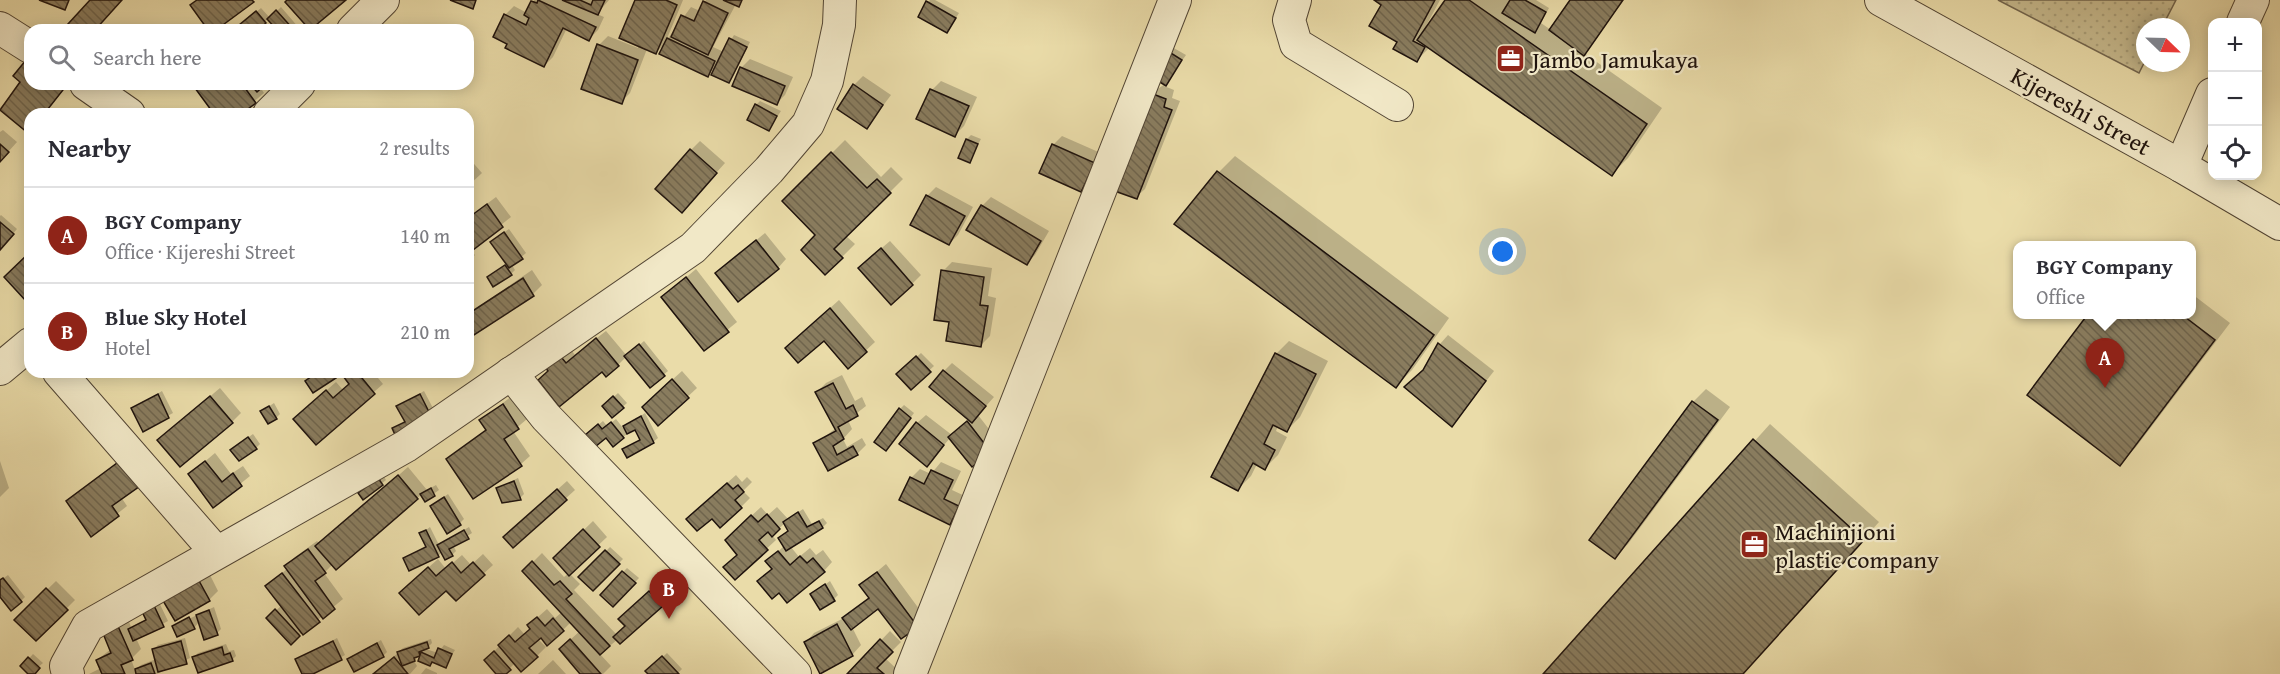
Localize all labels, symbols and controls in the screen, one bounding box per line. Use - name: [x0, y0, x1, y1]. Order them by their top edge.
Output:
- north arrow: [2136, 18, 2190, 72]
- map controls: [2208, 18, 2262, 180]
- button: +: [2208, 18, 2262, 72]
- search box: [24, 24, 474, 90]
- icon: search: [45, 41, 78, 74]
- text: Search here: [93, 41, 202, 73]
- place label: Jambo Jamukaya: [1529, 42, 1699, 77]
- office icon: Jambo Jamukaya: [1495, 43, 1527, 75]
- street label: Kijereshi Street: [2005, 58, 2158, 164]
- button: −: [2208, 72, 2262, 126]
- button: locate: [2208, 126, 2262, 180]
- text: Nearby: [48, 128, 131, 167]
- text: 2 results: [379, 133, 450, 162]
- text: BGY Company: [105, 205, 242, 237]
- text: A: [61, 221, 74, 250]
- text: 140 m: [400, 221, 450, 250]
- text: Office · Kijereshi Street: [105, 237, 295, 266]
- your location: [1488, 237, 1517, 266]
- popup: [2013, 241, 2196, 319]
- text: BGY Company: [2036, 250, 2173, 282]
- text: Office: [2036, 282, 2085, 311]
- text: Blue Sky Hotel: [105, 301, 247, 333]
- text: B: [61, 317, 74, 346]
- text: 210 m: [400, 317, 450, 346]
- text: Hotel: [105, 333, 151, 362]
- pin: A: [2086, 338, 2124, 388]
- place label: Machinjioni plastic company: [1775, 514, 1939, 577]
- office icon: Machinjioni plastic company: [1738, 529, 1770, 561]
- pin: B: [650, 570, 688, 619]

